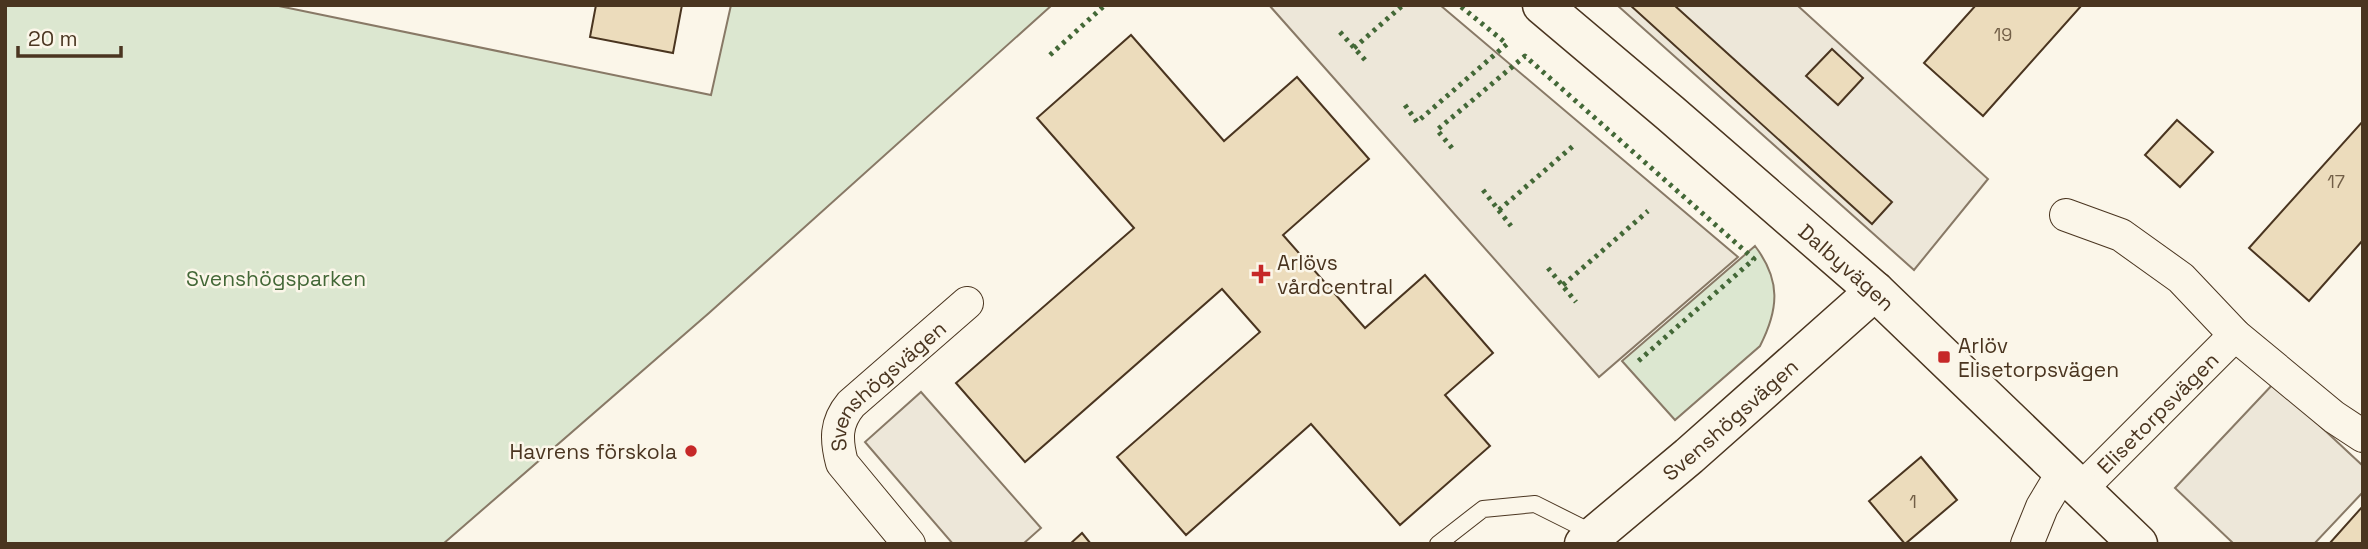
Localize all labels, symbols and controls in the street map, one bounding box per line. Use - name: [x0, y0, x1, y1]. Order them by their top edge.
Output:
- scale bar: [18, 14, 121, 58]
- house number: 19: [1994, 23, 2012, 46]
- text: 20 m: [28, 25, 78, 52]
- house number: 17: [2327, 170, 2345, 193]
- street label: Dalbyvägen: [1793, 218, 1901, 316]
- place label: Arlövs vårdcentral: [1277, 249, 1393, 300]
- marker: Arlövs vårdcentral: [1251, 264, 1271, 284]
- park label: Svenshögsparken: [186, 265, 366, 292]
- street label: Svenshögsvägen: [824, 314, 951, 453]
- place label: Arlöv Elisetorpsvägen: [1958, 332, 2119, 383]
- street label: Elisetorpsvägen: [2091, 346, 2224, 479]
- marker: Arlöv Elisetorpsvägen: [1936, 349, 1952, 365]
- street label: Svenshögsvägen: [1657, 352, 1803, 486]
- place label: Havrens förskola: [510, 438, 677, 465]
- marker: Havrens förskola: [683, 443, 699, 459]
- house number: 1: [1909, 490, 1917, 513]

